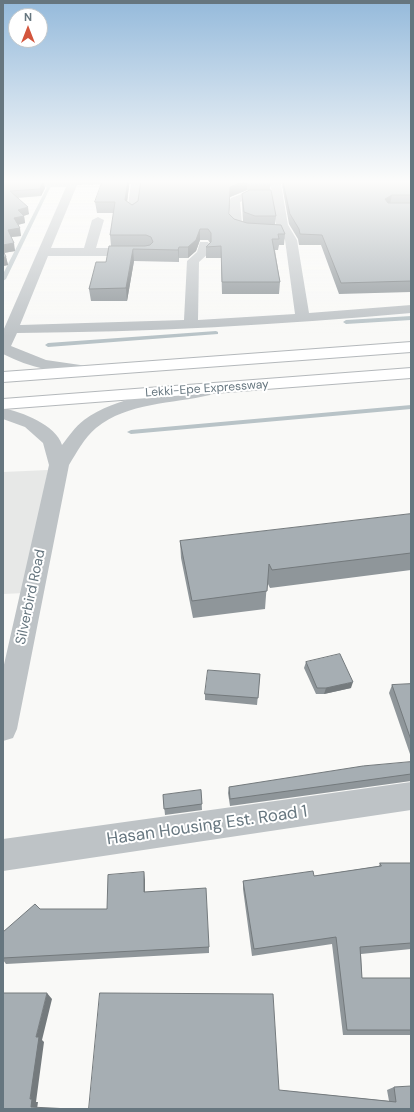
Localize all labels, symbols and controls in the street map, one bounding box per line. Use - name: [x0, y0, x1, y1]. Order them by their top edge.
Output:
- north arrow: [8, 8, 48, 48]
- text: N: [24, 10, 32, 24]
- street label: Lekki-Epe Expressway: [145, 378, 269, 400]
- street label: Silverbird Road: [13, 548, 49, 646]
- street label: Hasan Housing Est. Road 1: [105, 802, 309, 850]

